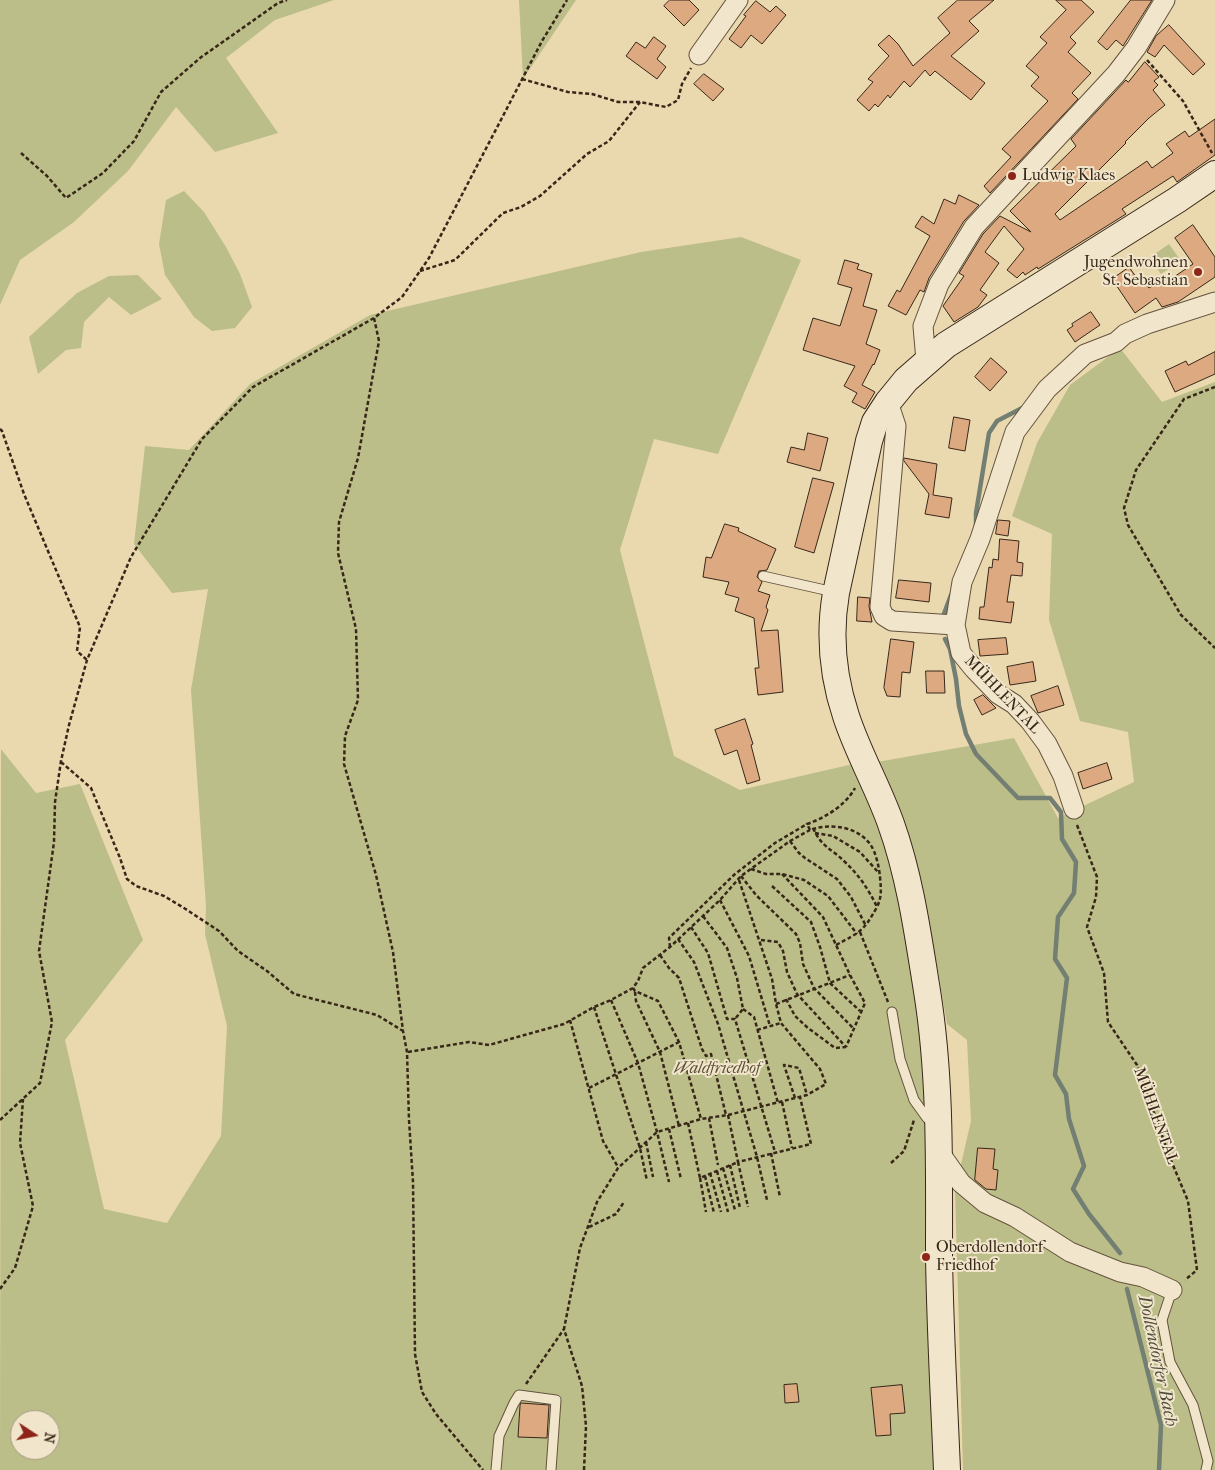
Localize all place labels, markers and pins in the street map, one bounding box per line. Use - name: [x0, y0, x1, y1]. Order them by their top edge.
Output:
- place label: Ludwig Klaes: [1022, 166, 1115, 186]
- marker: Ludwig Klaes: [1006, 170, 1018, 182]
- place label: Jugendwohnen St. Sebastian: [1084, 253, 1188, 291]
- marker: Jugendwohnen St. Sebastian: [1192, 266, 1204, 278]
- place label: Oberdollendorf Friedhof: [936, 1238, 1043, 1276]
- marker: Oberdollendorf Friedhof: [920, 1251, 932, 1263]

